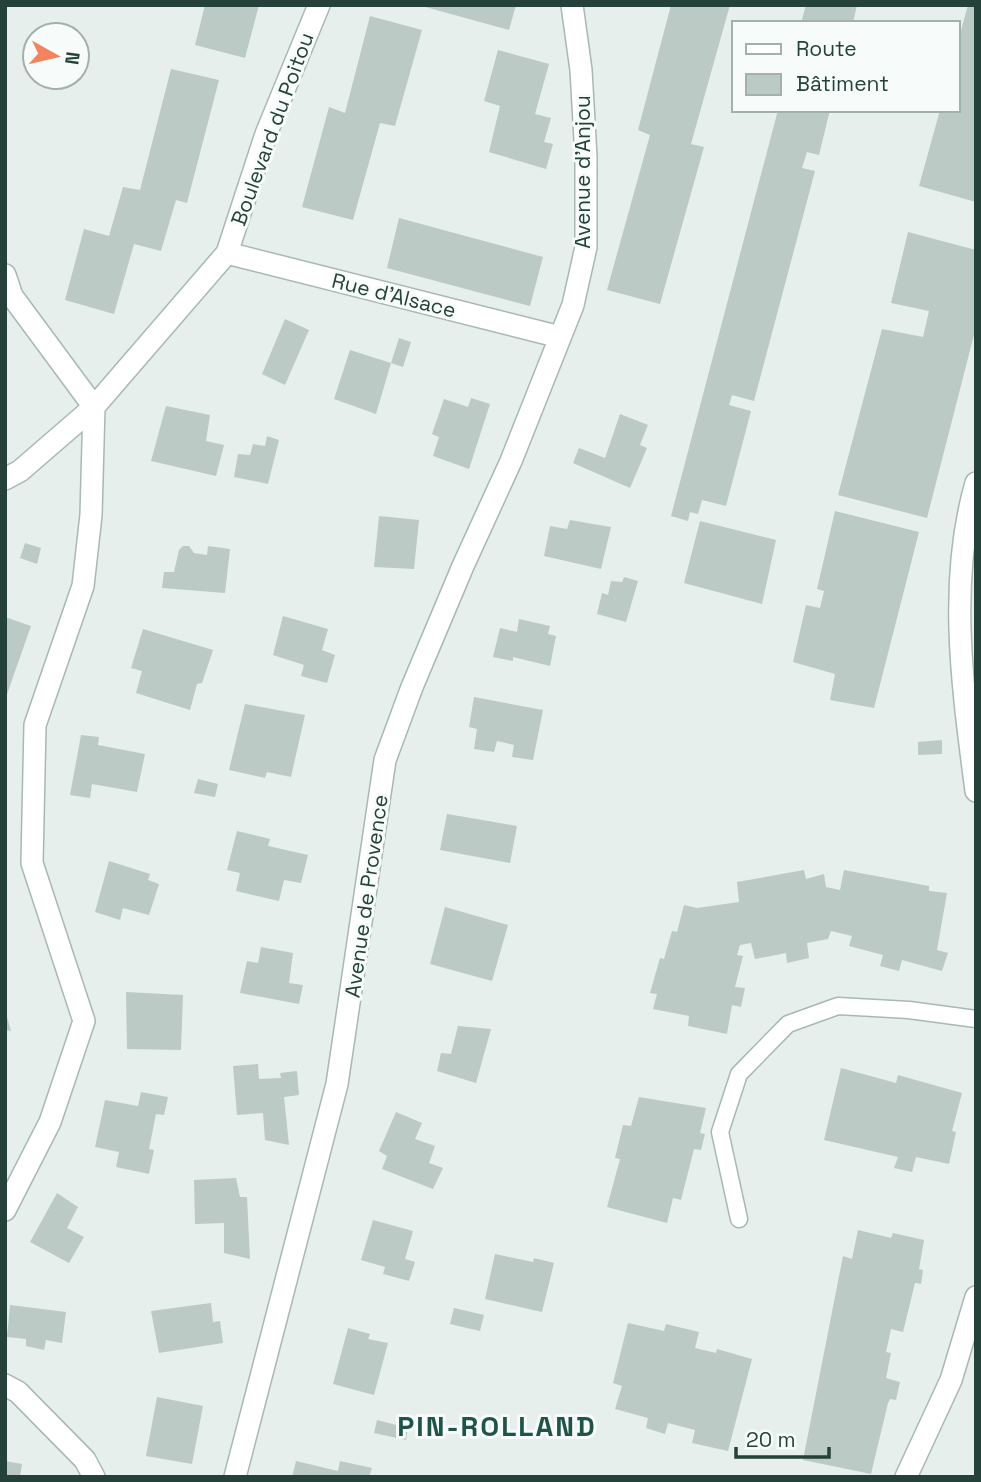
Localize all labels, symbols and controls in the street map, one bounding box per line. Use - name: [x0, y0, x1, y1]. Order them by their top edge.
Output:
- north arrow: [21, 21, 91, 91]
- legend: [732, 21, 960, 112]
- street label: Boulevard du Poitou: [224, 29, 320, 229]
- text: Route: [796, 35, 857, 62]
- text: N: [59, 50, 86, 66]
- text: Bâtiment: [796, 70, 889, 97]
- street label: Avenue d'Anjou: [569, 95, 596, 249]
- street label: Rue d'Alsace: [329, 267, 459, 323]
- street label: Avenue de Provence: [338, 793, 394, 999]
- district label: PIN-ROLLAND: [397, 1408, 597, 1444]
- scale bar: [736, 1416, 829, 1460]
- text: 20 m: [746, 1426, 796, 1453]

